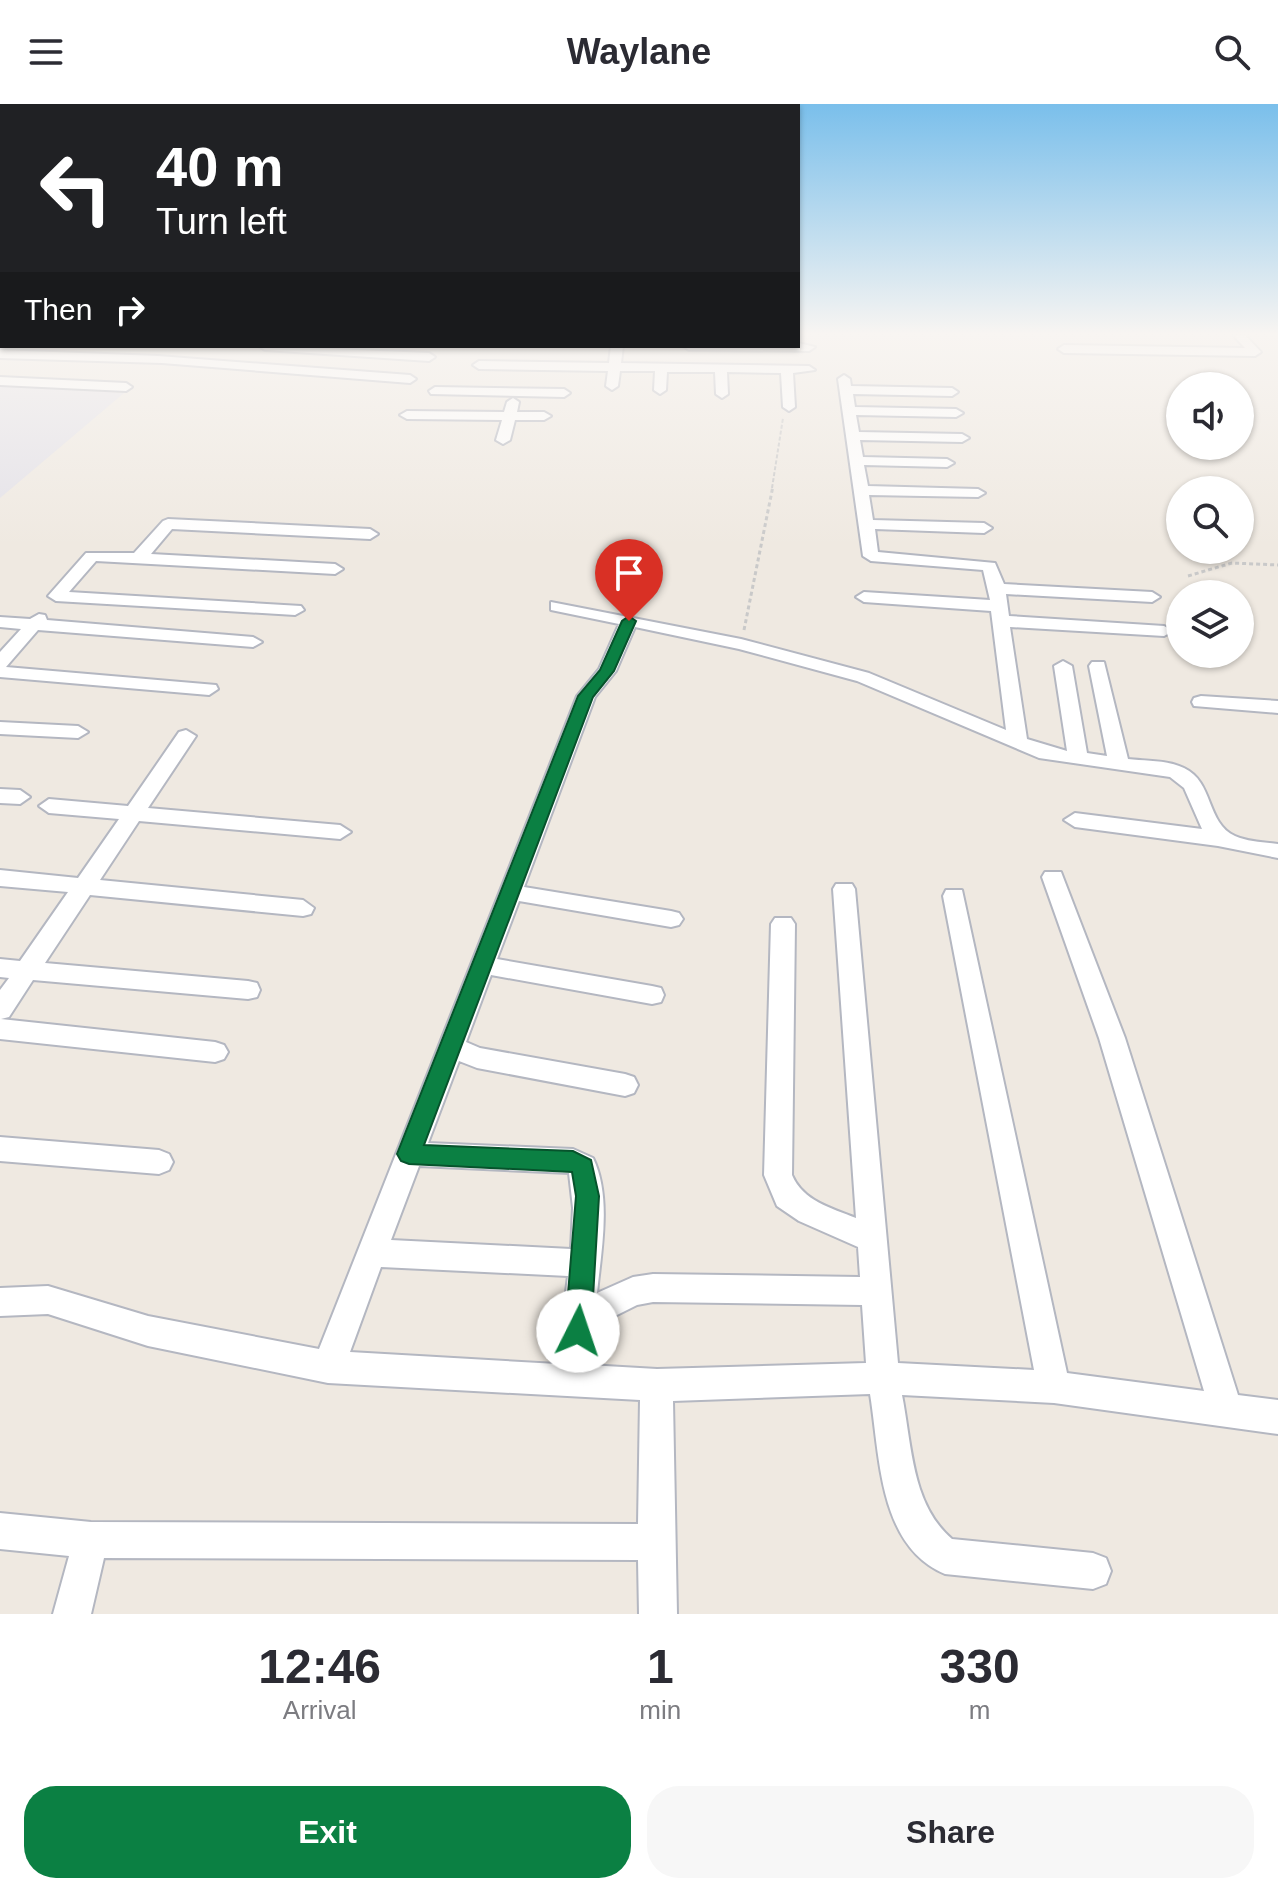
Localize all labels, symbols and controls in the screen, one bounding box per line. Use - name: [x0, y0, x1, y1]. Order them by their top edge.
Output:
- icon: menu: [24, 30, 68, 74]
- icon: search: [1210, 30, 1254, 74]
- text: Waylane: [567, 31, 711, 72]
- text: 40 m: [156, 135, 284, 198]
- icon: left: [24, 136, 128, 240]
- text: Turn left: [156, 201, 287, 242]
- icon: right: [108, 288, 152, 332]
- text: Then: [24, 293, 92, 326]
- map controls: [1166, 372, 1254, 668]
- button: sound: [1166, 372, 1254, 460]
- button: search: [1166, 476, 1254, 564]
- pin: [595, 539, 663, 621]
- icon: arrive: [607, 551, 651, 595]
- button: layers: [1166, 580, 1254, 668]
- position arrow: [536, 1289, 620, 1373]
- text: 12:46: [258, 1640, 381, 1693]
- text: 1: [647, 1640, 674, 1693]
- text: 330: [940, 1640, 1020, 1693]
- text: Arrival: [283, 1695, 357, 1725]
- text: min: [639, 1695, 681, 1725]
- text: m: [969, 1695, 990, 1725]
- button: Exit: [24, 1786, 631, 1878]
- button: Share: [647, 1786, 1254, 1878]

